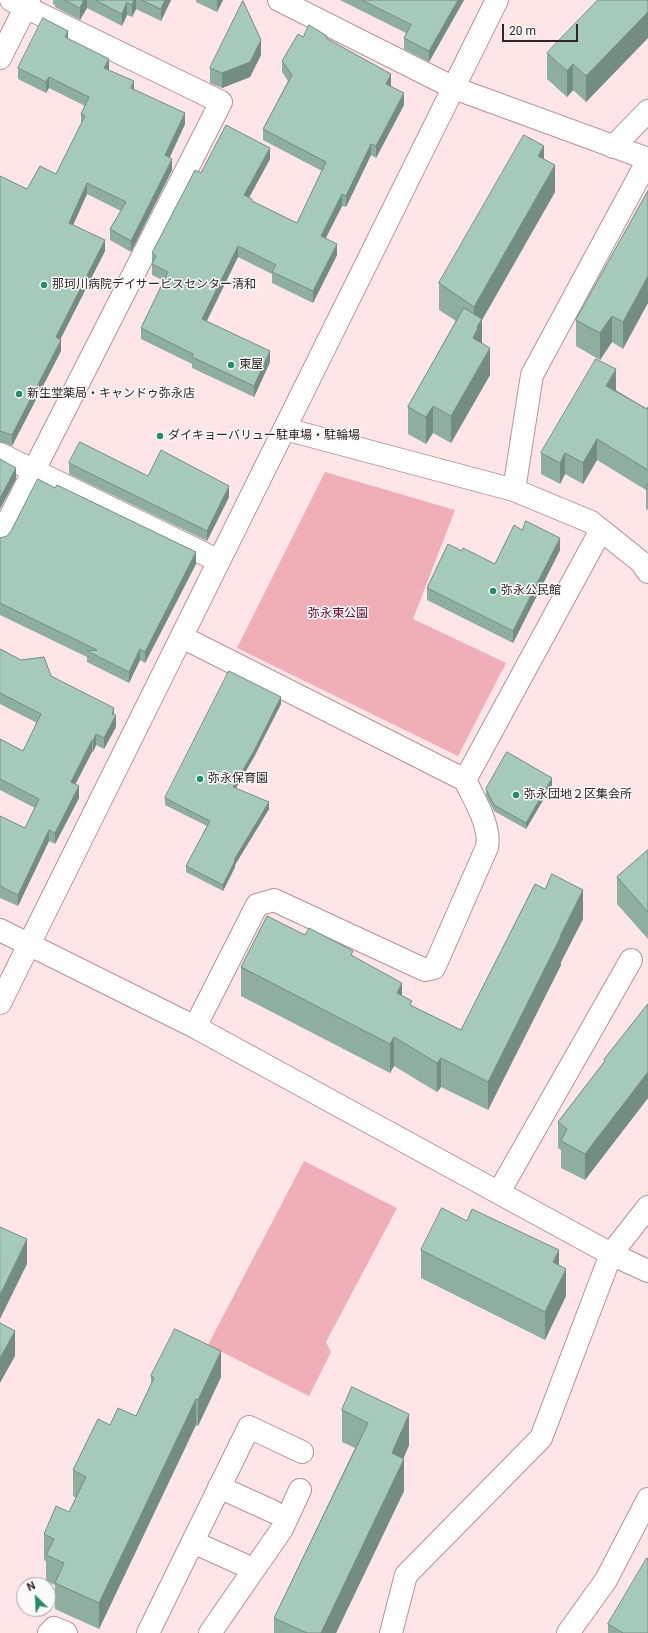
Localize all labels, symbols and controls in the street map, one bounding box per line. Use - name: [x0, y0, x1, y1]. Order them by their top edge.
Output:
- scale bar: [504, 16, 580, 42]
- text: 20 m: [509, 24, 536, 38]
- place label: 那珂川病院デイサービスセンター清和: [52, 278, 256, 292]
- marker: 那珂川病院デイサービスセンター清和: [39, 280, 49, 290]
- place label: 東屋: [239, 358, 263, 372]
- marker: 東屋: [226, 360, 236, 370]
- place label: 新生堂薬局・キャンドゥ弥永店: [27, 387, 195, 401]
- marker: 新生堂薬局・キャンドゥ弥永店: [14, 389, 24, 399]
- place label: ダイキョーバリュー駐車場・駐輪場: [168, 429, 360, 443]
- marker: ダイキョーバリュー駐車場・駐輪場: [155, 431, 165, 441]
- place label: 弥永公民館: [501, 584, 561, 598]
- marker: 弥永公民館: [488, 586, 498, 596]
- park label: 弥永東公園: [308, 607, 368, 621]
- place label: 弥永保育園: [208, 772, 268, 786]
- marker: 弥永保育園: [195, 774, 205, 784]
- place label: 弥永団地２区集会所: [524, 788, 632, 802]
- marker: 弥永団地２区集会所: [511, 790, 521, 800]
- north arrow: [16, 1577, 56, 1617]
- text: N: [25, 1579, 38, 1594]

